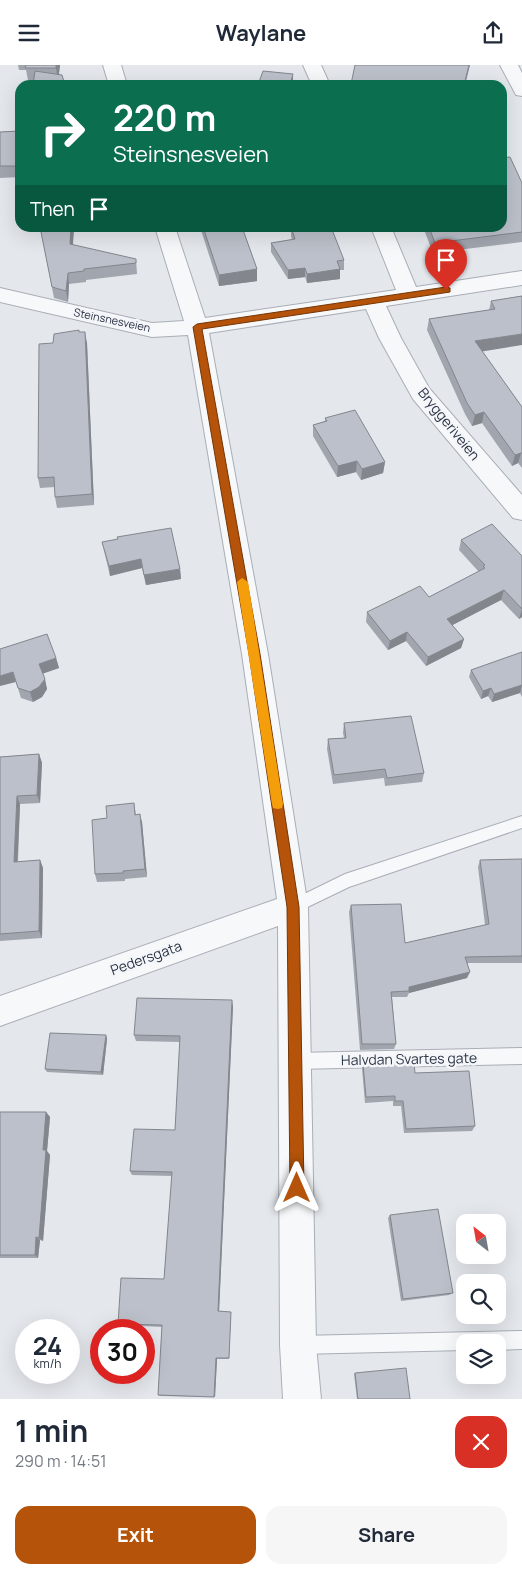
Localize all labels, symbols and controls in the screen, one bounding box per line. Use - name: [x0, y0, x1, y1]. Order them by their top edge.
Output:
- text: Waylane: [216, 18, 306, 48]
- icon: menu: [15, 19, 43, 47]
- icon: share: [479, 19, 507, 47]
- text: 220 m: [113, 94, 216, 142]
- icon: right: [30, 100, 95, 165]
- text: Steinsnesveien: [113, 139, 269, 169]
- icon: arrive: [85, 195, 113, 223]
- text: Then: [30, 196, 75, 222]
- pin: [425, 239, 467, 290]
- icon: arrive: [432, 246, 460, 274]
- street label: Steinsnesveien: [72, 304, 152, 335]
- street label: Bryggeriveien: [414, 383, 485, 464]
- street label: Pedersgata: [108, 936, 184, 979]
- street label: Halvdan Svartes gate: [341, 1048, 477, 1069]
- position arrow: [270, 1161, 322, 1213]
- north arrow: [456, 1214, 506, 1264]
- map controls: [456, 1214, 506, 1384]
- button: search: [456, 1274, 506, 1324]
- speed limit sign: 30: [90, 1319, 155, 1384]
- text: 24: [33, 1328, 62, 1363]
- button: layers: [456, 1334, 506, 1384]
- text: km/h: [34, 1355, 61, 1372]
- text: 1 min: [15, 1410, 88, 1451]
- button: close: [455, 1416, 507, 1468]
- text: 290 m · 14:51: [15, 1450, 107, 1472]
- button: Exit: [15, 1506, 256, 1564]
- button: Share: [266, 1506, 507, 1564]

